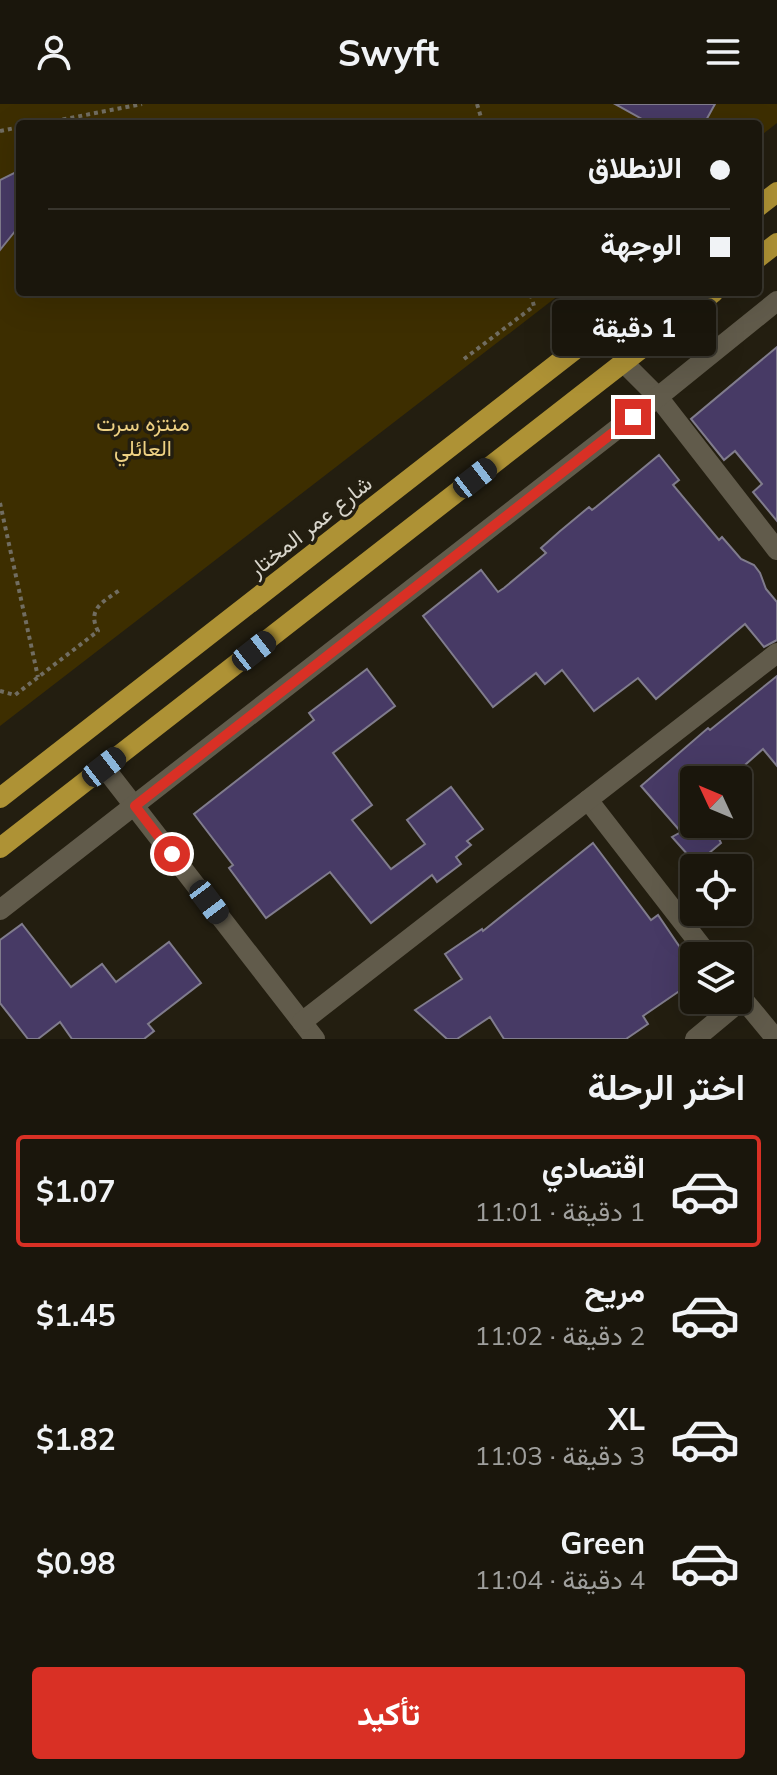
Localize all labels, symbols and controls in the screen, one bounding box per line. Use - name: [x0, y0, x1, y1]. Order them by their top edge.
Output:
- icon: person: [32, 30, 76, 74]
- text: Swyft: [338, 30, 439, 75]
- icon: menu: [701, 30, 745, 74]
- text: الانطلاق: [588, 148, 682, 186]
- text: الوجهة: [600, 225, 682, 263]
- callout: 1 دقيقة: [551, 301, 715, 357]
- text: 1 دقيقة: [592, 311, 676, 344]
- route end: [615, 399, 651, 435]
- park label: منتزه سرت العائلي: [96, 409, 190, 467]
- car: [449, 454, 501, 502]
- street label: شارع عمر المختار: [242, 469, 378, 584]
- car: [228, 627, 280, 675]
- car: [78, 743, 130, 791]
- north arrow: [680, 766, 752, 838]
- map controls: [680, 766, 752, 1014]
- route start: [154, 836, 190, 872]
- button: locate: [680, 854, 752, 926]
- car: [185, 876, 233, 928]
- button: layers: [680, 942, 752, 1014]
- text: اختر الرحلة: [587, 1064, 745, 1109]
- text: اقتصادي: [542, 1148, 645, 1186]
- icon: car: [669, 1155, 741, 1227]
- text: $1.07: [36, 1172, 115, 1210]
- text: 1 دقيقة · 11:01: [475, 1195, 645, 1228]
- text: مريح: [585, 1272, 645, 1310]
- icon: car: [669, 1279, 741, 1351]
- text: $1.45: [36, 1296, 115, 1334]
- text: 2 دقيقة · 11:02: [475, 1319, 645, 1352]
- text: XL: [608, 1400, 645, 1438]
- icon: car: [669, 1403, 741, 1475]
- text: $1.82: [36, 1420, 115, 1458]
- text: 3 دقيقة · 11:03: [475, 1439, 645, 1472]
- text: Green: [560, 1524, 645, 1562]
- icon: car: [669, 1527, 741, 1599]
- text: $0.98: [36, 1544, 115, 1582]
- text: 4 دقيقة · 11:04: [475, 1563, 645, 1596]
- button: تأكيد: [32, 1667, 745, 1759]

